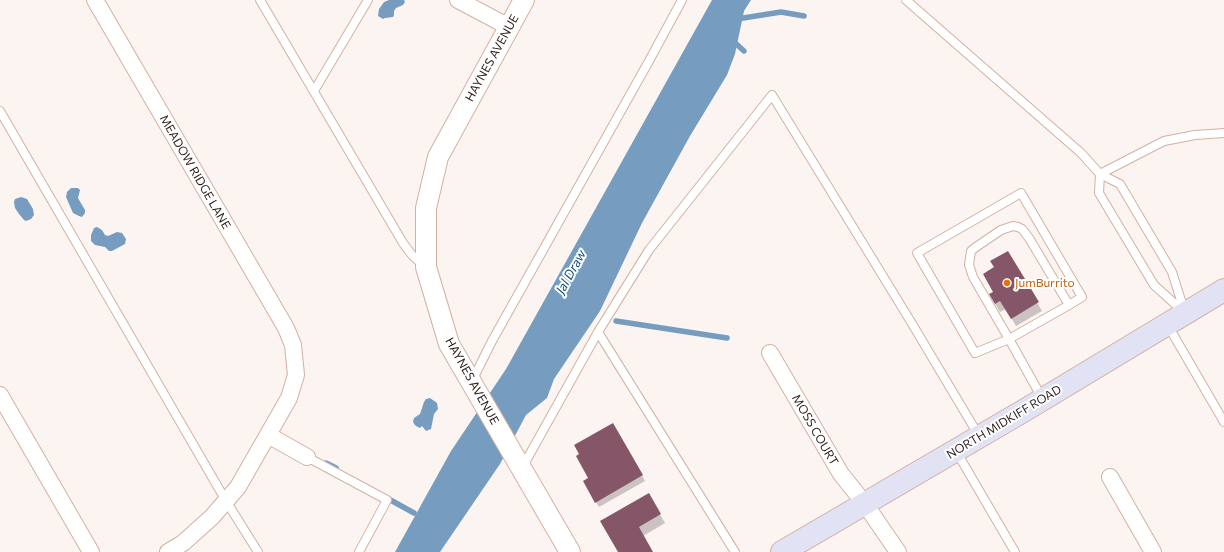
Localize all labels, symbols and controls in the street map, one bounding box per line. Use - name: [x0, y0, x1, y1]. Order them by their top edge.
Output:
- street label: HAYNES AVENUE: [462, 12, 522, 104]
- street label: MEADOW RIDGE LANE: [156, 112, 234, 232]
- water label: Jal Draw: [553, 247, 589, 297]
- place label: JumBurrito: [1015, 276, 1075, 290]
- marker: JumBurrito: [1002, 278, 1012, 288]
- street label: HAYNES AVENUE: [442, 335, 502, 427]
- street label: NORTH MIDKIFF ROAD: [944, 382, 1064, 462]
- street label: MOSS COURT: [789, 392, 841, 468]

